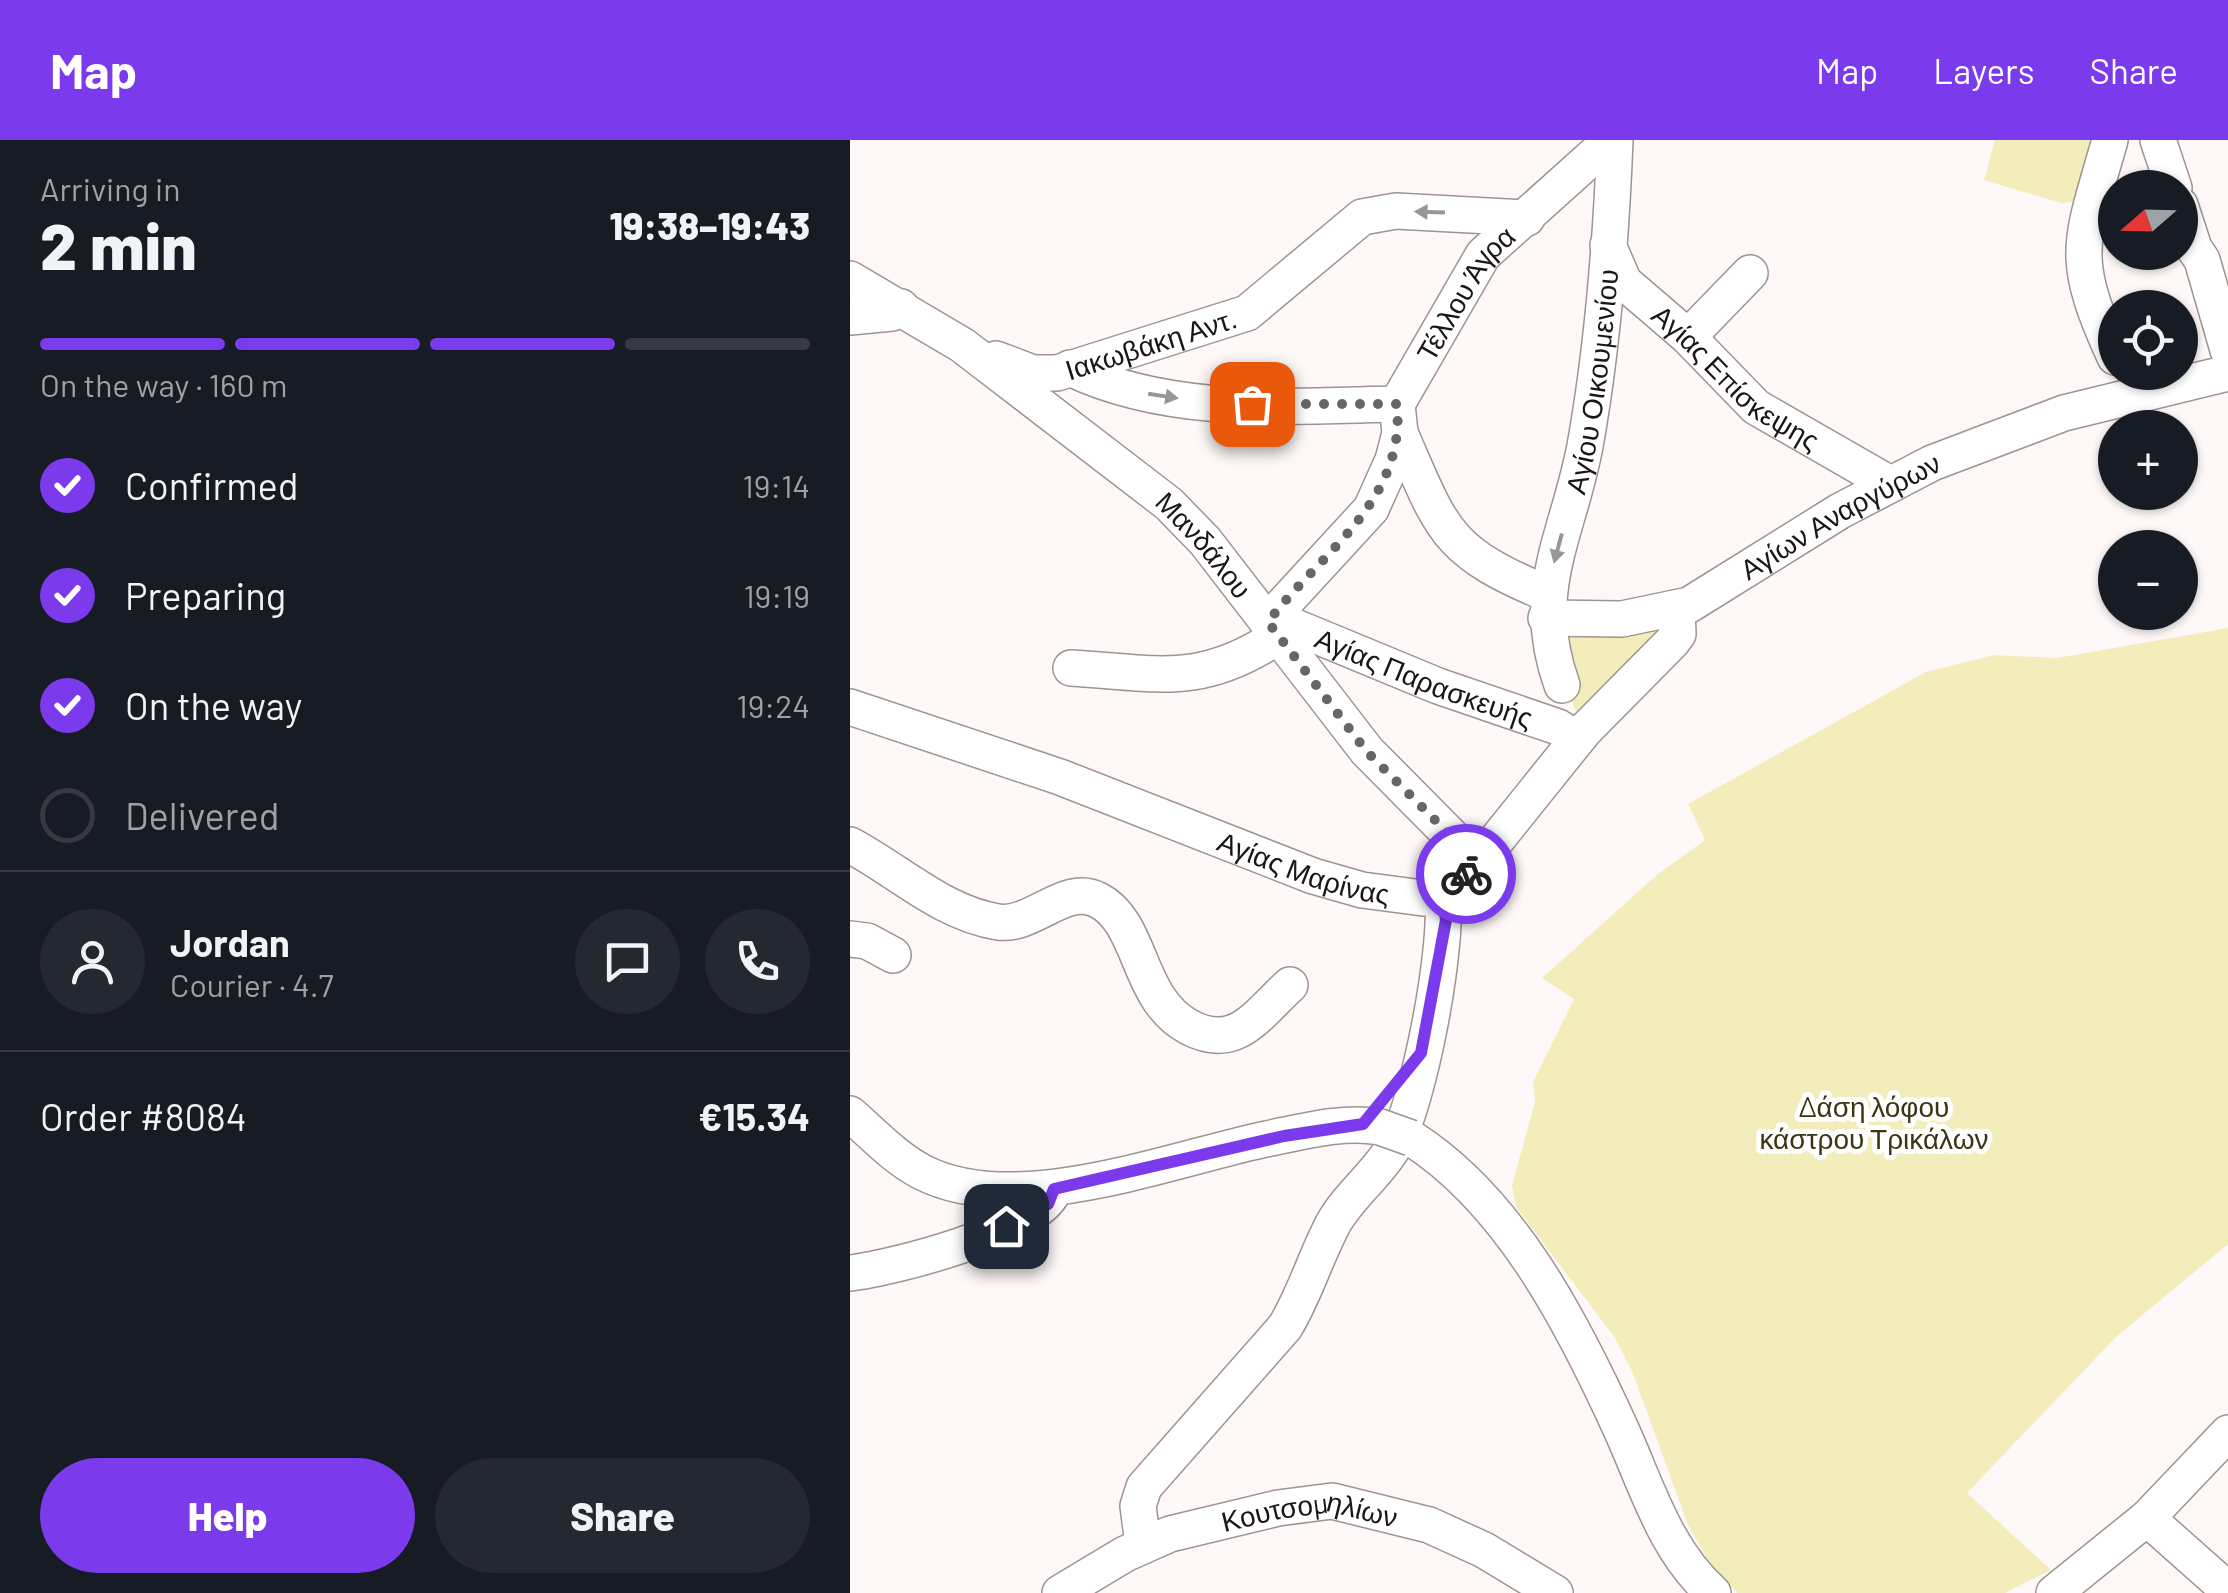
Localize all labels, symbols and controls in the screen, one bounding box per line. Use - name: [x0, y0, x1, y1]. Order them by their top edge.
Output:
- text: Map: [50, 41, 137, 99]
- text: Map: [1816, 49, 1878, 91]
- text: Layers: [1933, 49, 2035, 91]
- text: Share: [2090, 49, 2178, 91]
- text: Arriving in: [40, 169, 180, 207]
- north arrow: [2098, 170, 2198, 270]
- map controls: [2098, 170, 2198, 630]
- text: 19:38–19:43: [609, 202, 810, 248]
- one-way arrow: [1413, 204, 1445, 220]
- text: 2 min: [40, 205, 197, 283]
- street label: Τέλλου Άγρα: [1409, 218, 1521, 366]
- street label: Αγίου Οικουμενίου: [1557, 268, 1624, 497]
- button: locate: [2098, 290, 2198, 390]
- street label: Αγίας Επίσκεψης: [1645, 297, 1826, 457]
- street label: Ιακωβάκη Αντ.: [1061, 300, 1241, 386]
- pin: [1210, 362, 1295, 447]
- text: On the way · 160 m: [40, 365, 287, 403]
- icon: bag: [1225, 377, 1280, 432]
- one-way arrow: [1148, 389, 1179, 405]
- button: +: [2098, 410, 2198, 510]
- street label: Αγίων Αναργύρων: [1733, 445, 1946, 586]
- icon: check: [40, 458, 95, 513]
- text: Confirmed: [125, 462, 298, 508]
- text: 19:14: [742, 466, 810, 504]
- street label: Μανδάλου: [1149, 484, 1260, 605]
- button: −: [2098, 530, 2198, 630]
- one-way arrow: [1550, 532, 1566, 563]
- icon: check: [40, 568, 95, 623]
- text: Preparing: [125, 572, 286, 618]
- text: 19:19: [743, 576, 810, 614]
- street label: Αγίας Παρασκευής: [1311, 620, 1538, 734]
- icon: check: [40, 678, 95, 733]
- text: On the way: [125, 682, 302, 728]
- text: 19:24: [736, 686, 810, 724]
- text: Delivered: [125, 792, 279, 838]
- street label: Αγίας Μαρίνας: [1213, 824, 1392, 910]
- courier: [1416, 824, 1516, 924]
- icon: bike: [1439, 847, 1494, 902]
- button: person: [40, 909, 145, 1014]
- button: chat: [575, 909, 680, 1014]
- button: phone: [705, 909, 810, 1014]
- text: Jordan: [170, 919, 290, 965]
- text: Courier · 4.7: [170, 965, 334, 1003]
- park label: Δάση λόφου κάστρου Τρικάλων: [1759, 1089, 1989, 1155]
- text: Order #8084: [40, 1093, 247, 1139]
- text: €15.34: [698, 1093, 810, 1139]
- pin: [964, 1184, 1049, 1269]
- icon: home: [979, 1199, 1034, 1254]
- button: Help: [40, 1458, 415, 1573]
- button: Share: [435, 1458, 810, 1573]
- street label: Κουτσομηλίων: [1218, 1483, 1401, 1538]

